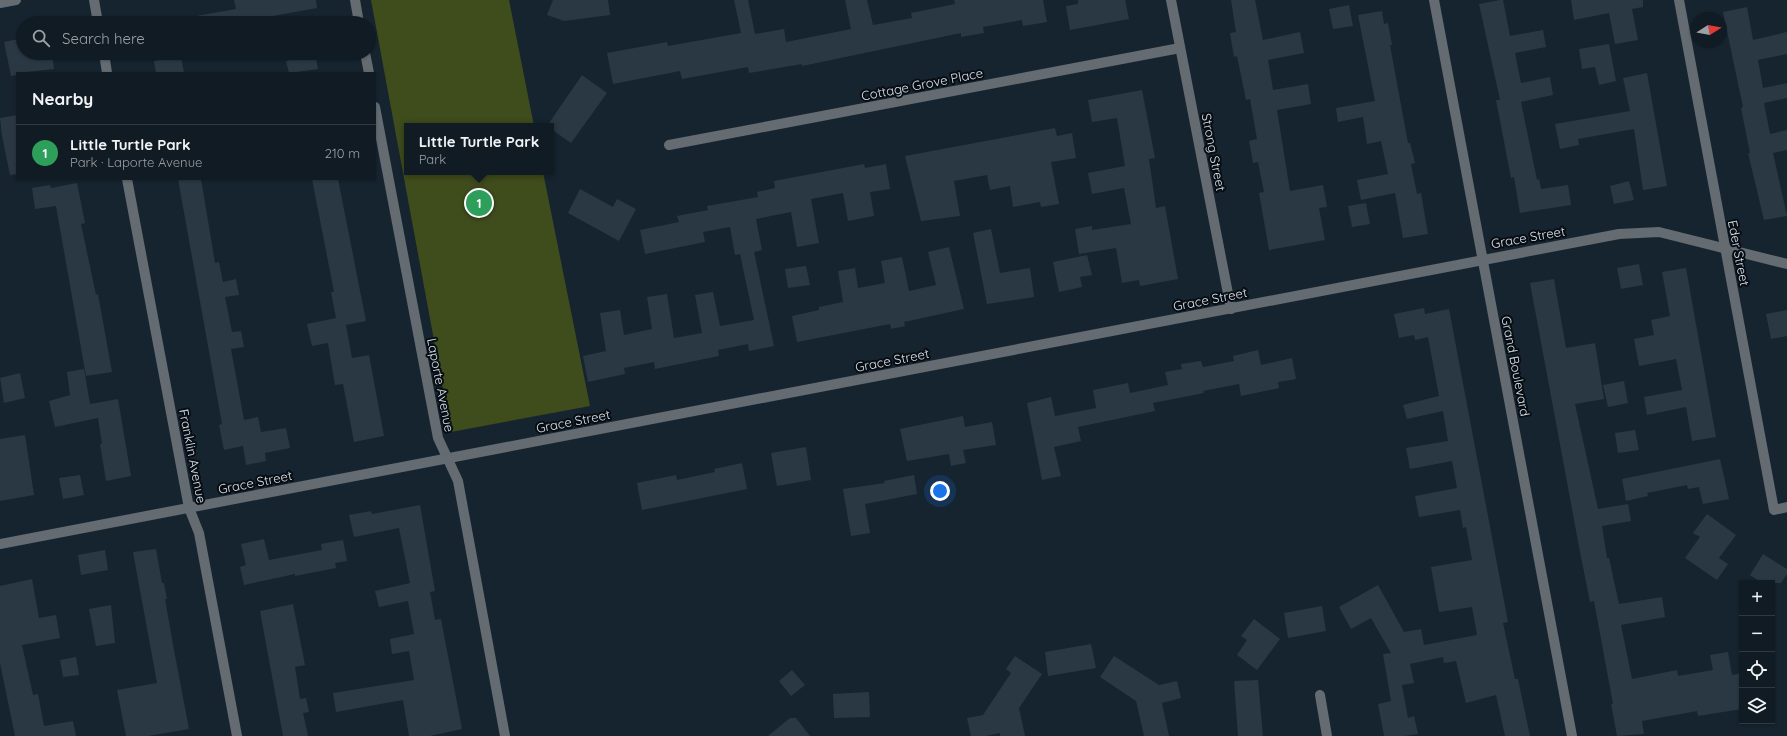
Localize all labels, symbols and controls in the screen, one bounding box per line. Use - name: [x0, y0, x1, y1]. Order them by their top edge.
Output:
- north arrow: [1691, 12, 1727, 48]
- search box: [16, 16, 376, 60]
- icon: search: [30, 27, 52, 49]
- text: Search here: [62, 29, 145, 48]
- street label: Cottage Grove Place: [860, 64, 984, 104]
- text: Nearby: [32, 88, 93, 109]
- street label: Strong Street: [1199, 112, 1229, 192]
- popup: [404, 123, 554, 175]
- text: Little Turtle Park: [419, 132, 539, 151]
- text: Little Turtle Park: [70, 135, 191, 154]
- text: 1: [42, 145, 48, 161]
- text: 210 m: [325, 145, 360, 161]
- text: Park: [419, 151, 446, 167]
- text: Park · Laporte Avenue: [70, 154, 202, 170]
- pin: 1: [466, 188, 492, 218]
- street label: Eder Street: [1725, 219, 1753, 287]
- street label: Grace Street: [1490, 223, 1566, 251]
- street label: Grace Street: [1172, 284, 1248, 314]
- street label: Grand Boulevard: [1498, 314, 1534, 418]
- street label: Laporte Avenue: [424, 337, 458, 433]
- street label: Grace Street: [854, 345, 930, 375]
- street label: Grace Street: [535, 406, 611, 436]
- street label: Franklin Avenue: [176, 408, 210, 504]
- street label: Grace Street: [217, 467, 293, 497]
- your location: [930, 481, 950, 501]
- map controls: [1739, 580, 1775, 724]
- button: +: [1739, 580, 1775, 616]
- button: −: [1739, 616, 1775, 652]
- button: locate: [1739, 652, 1775, 688]
- button: layers: [1739, 688, 1775, 724]

